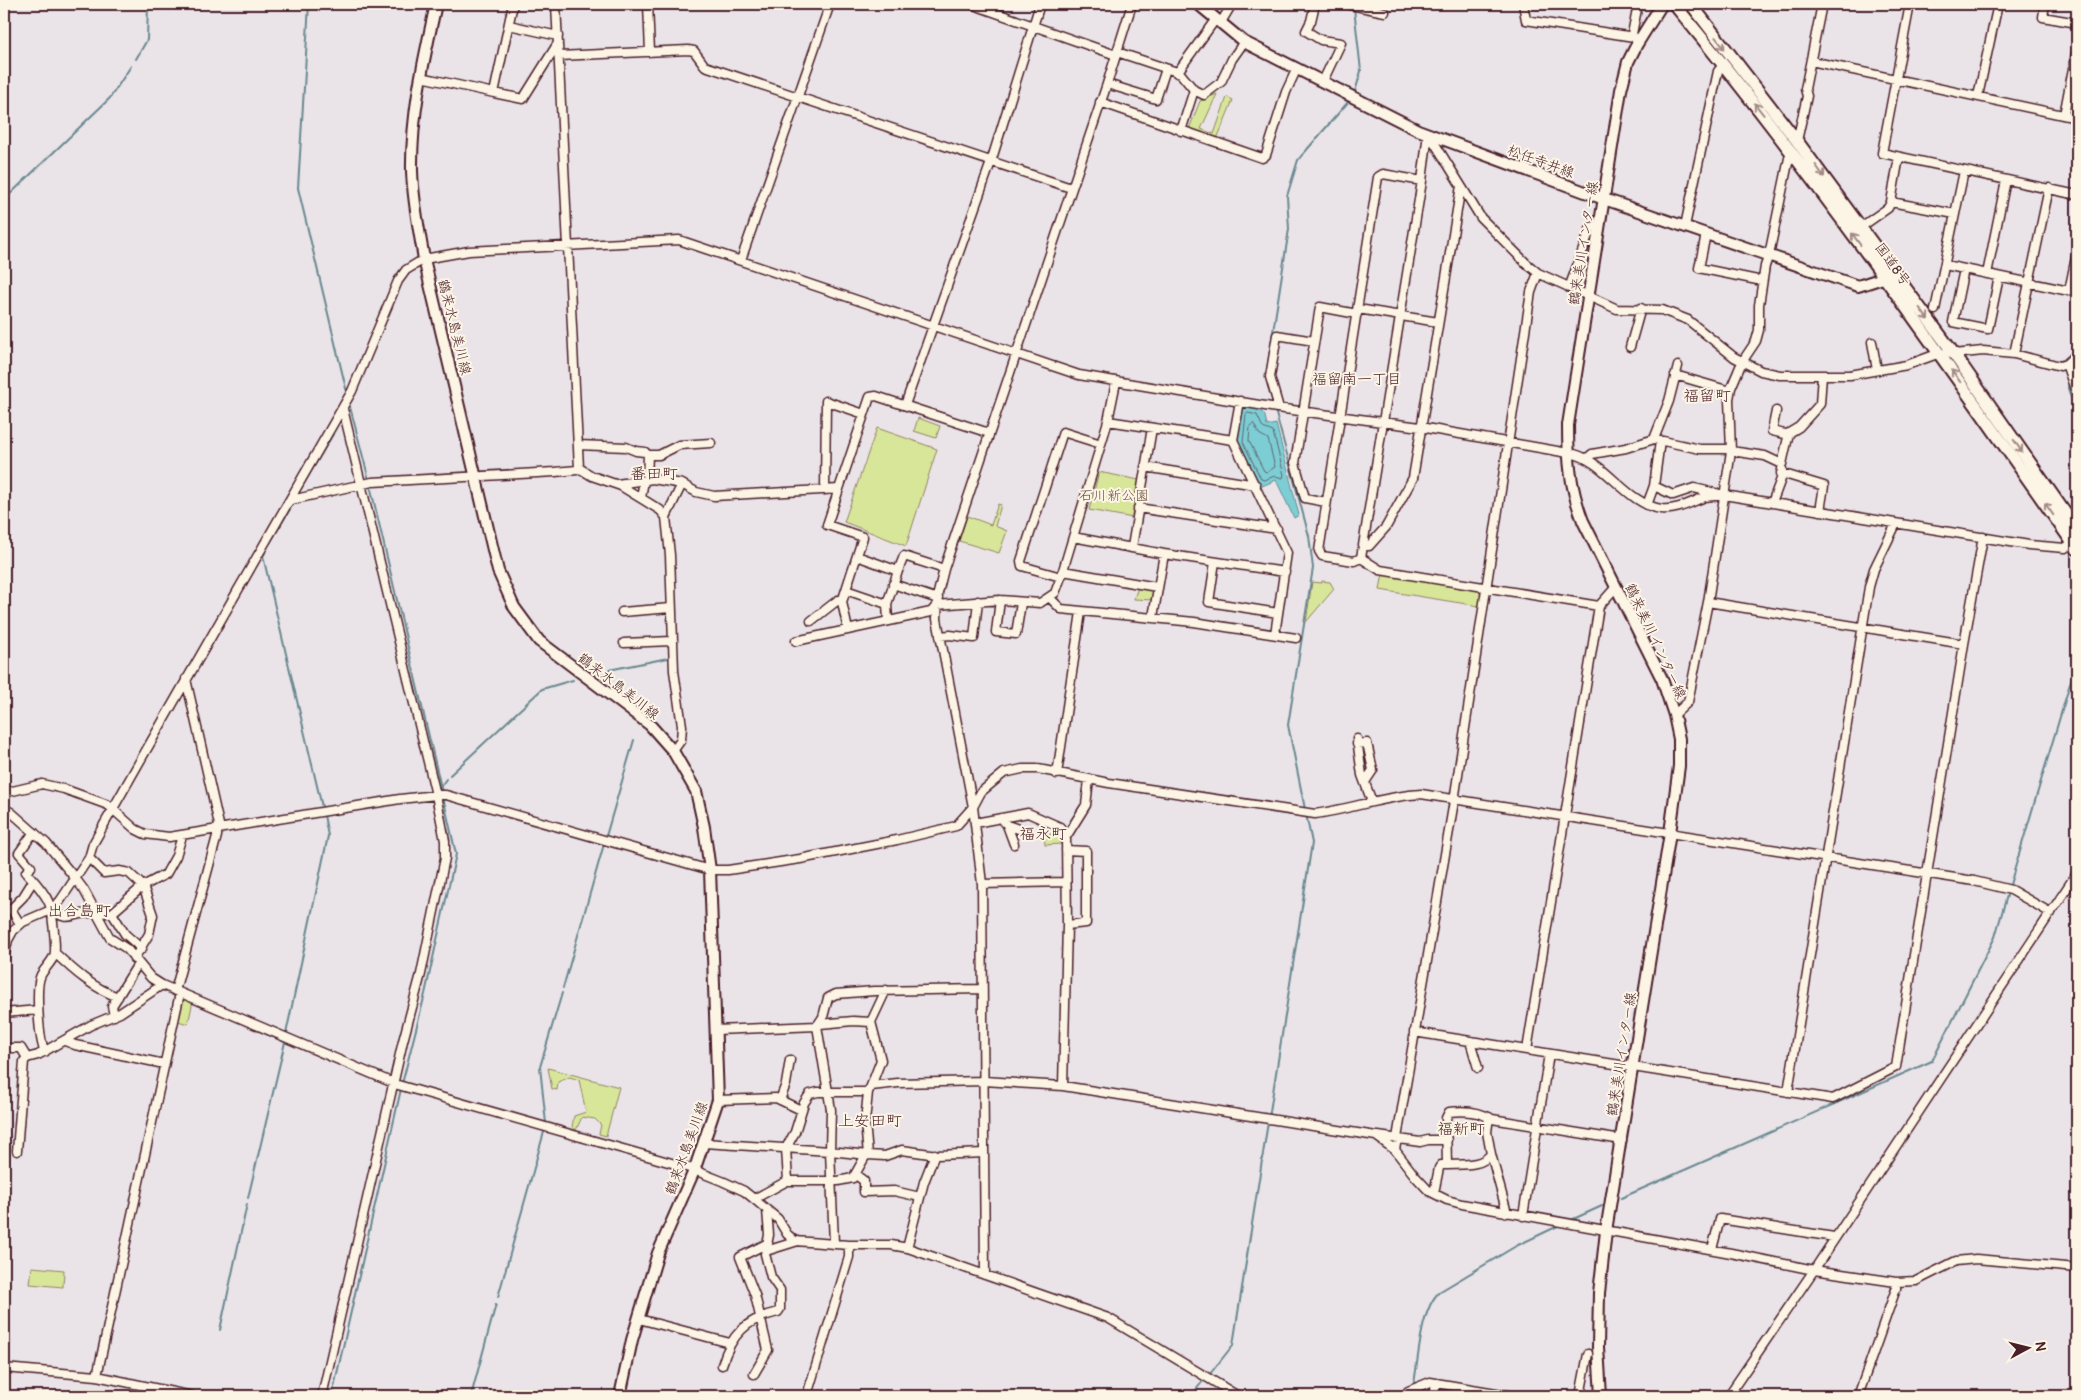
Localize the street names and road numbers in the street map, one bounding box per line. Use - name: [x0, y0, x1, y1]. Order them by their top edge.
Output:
- street label: 松任寺井線: [1505, 142, 1577, 181]
- street label: 鶴来美川インター線: [1565, 180, 1602, 306]
- street label: 国道8号: [1871, 239, 1914, 289]
- street label: 鶴来水島美川線: [434, 278, 475, 377]
- street label: 鶴来美川インター線: [1621, 581, 1690, 702]
- street label: 鶴来水島美川線: [575, 650, 663, 723]
- street label: 鶴来美川インター線: [1603, 991, 1640, 1117]
- street label: 鶴来水島美川線: [662, 1099, 711, 1197]

